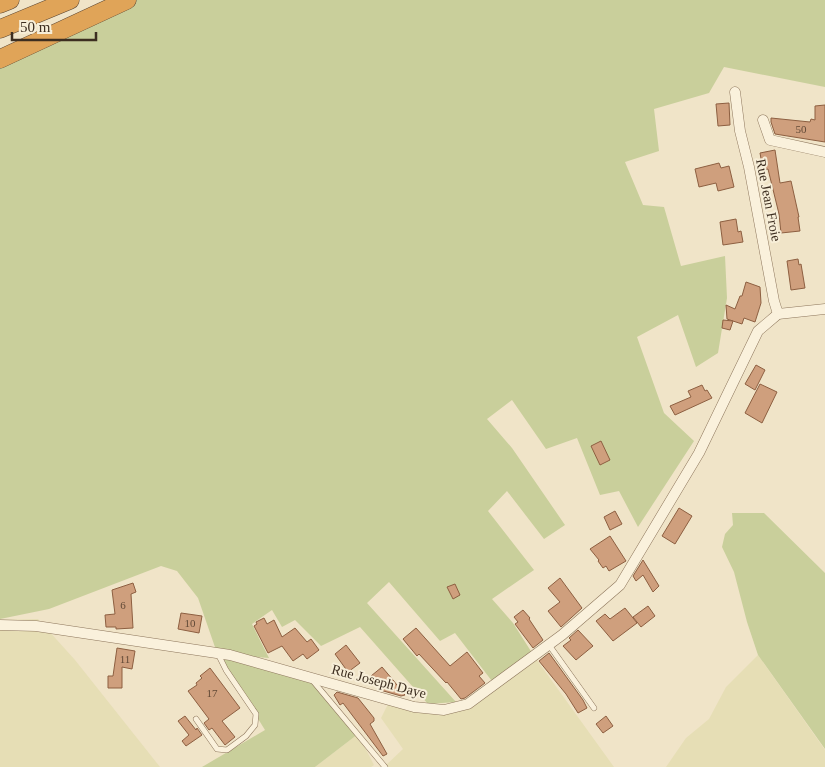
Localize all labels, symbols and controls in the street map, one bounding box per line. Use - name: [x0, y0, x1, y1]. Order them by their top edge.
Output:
- scale bar: [12, 10, 96, 42]
- text: 50 m: [20, 19, 51, 35]
- house number: 50: [796, 123, 807, 135]
- street label: Rue Jean Froie: [753, 157, 784, 243]
- house number: 6: [120, 599, 126, 611]
- house number: 10: [185, 617, 196, 629]
- house number: 11: [120, 653, 130, 665]
- street label: Rue Joseph Daye: [330, 662, 428, 701]
- house number: 17: [207, 687, 218, 699]

